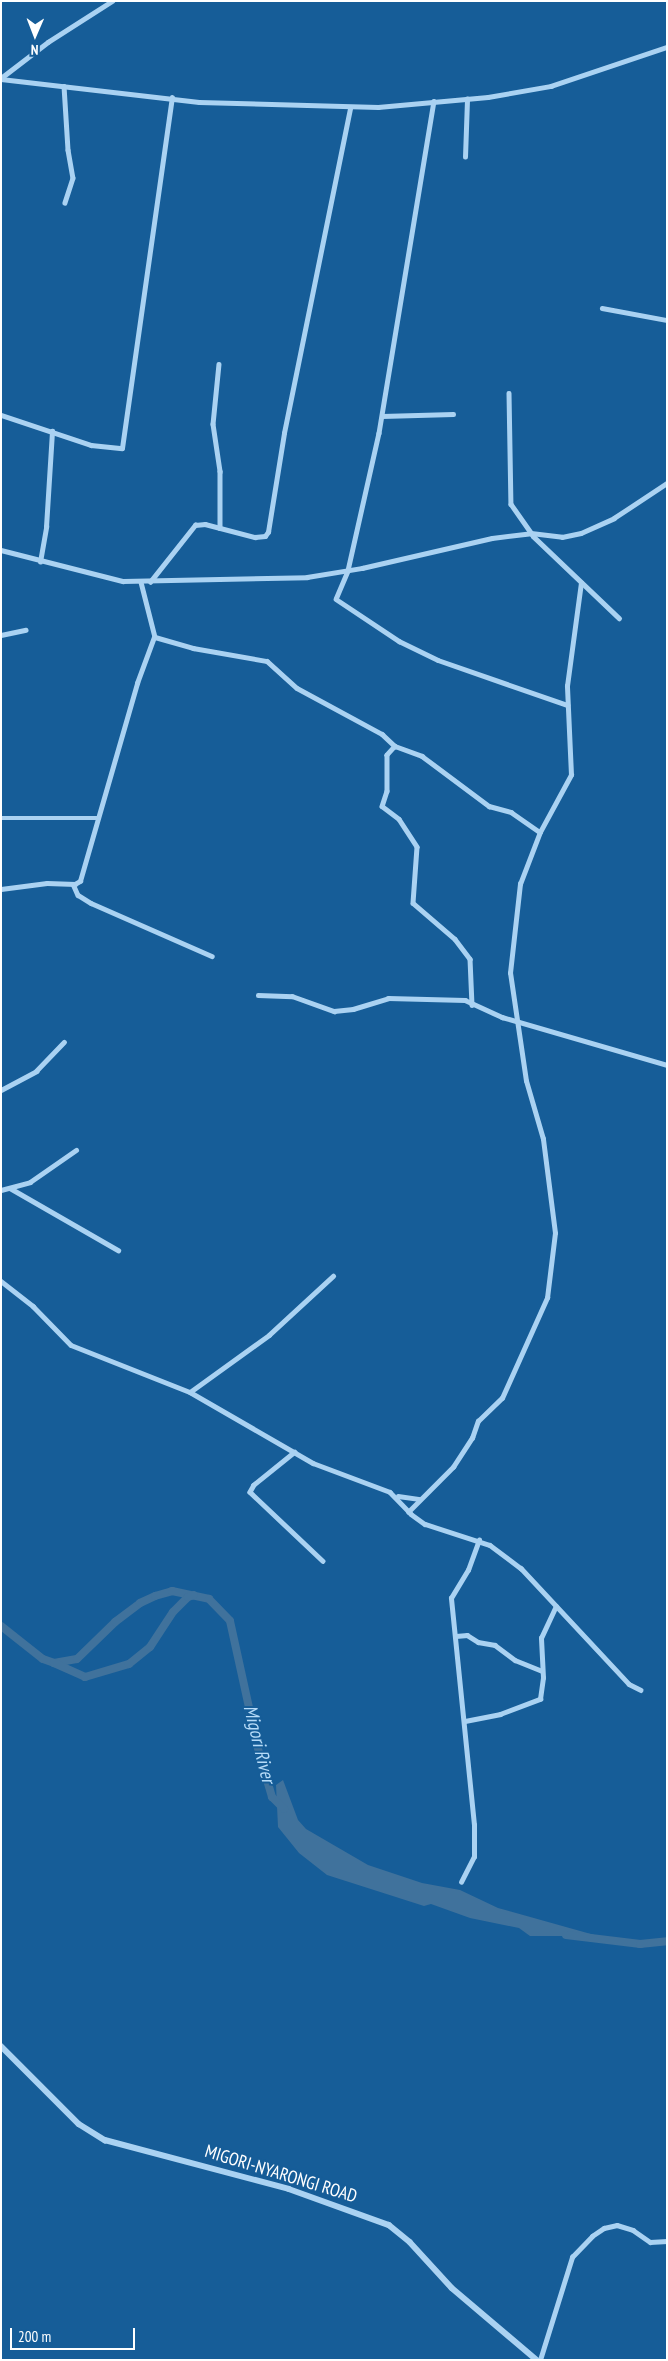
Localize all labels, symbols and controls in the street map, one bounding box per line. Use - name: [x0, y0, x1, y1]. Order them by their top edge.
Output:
- north arrow: [10, 10, 60, 60]
- text: N: [31, 41, 39, 59]
- water label: Migori River: [238, 1703, 280, 1785]
- street label: MIGORI-NYARONGI ROAD: [202, 2141, 360, 2207]
- scale bar: [12, 2318, 138, 2350]
- text: 200 m: [18, 2327, 51, 2346]

